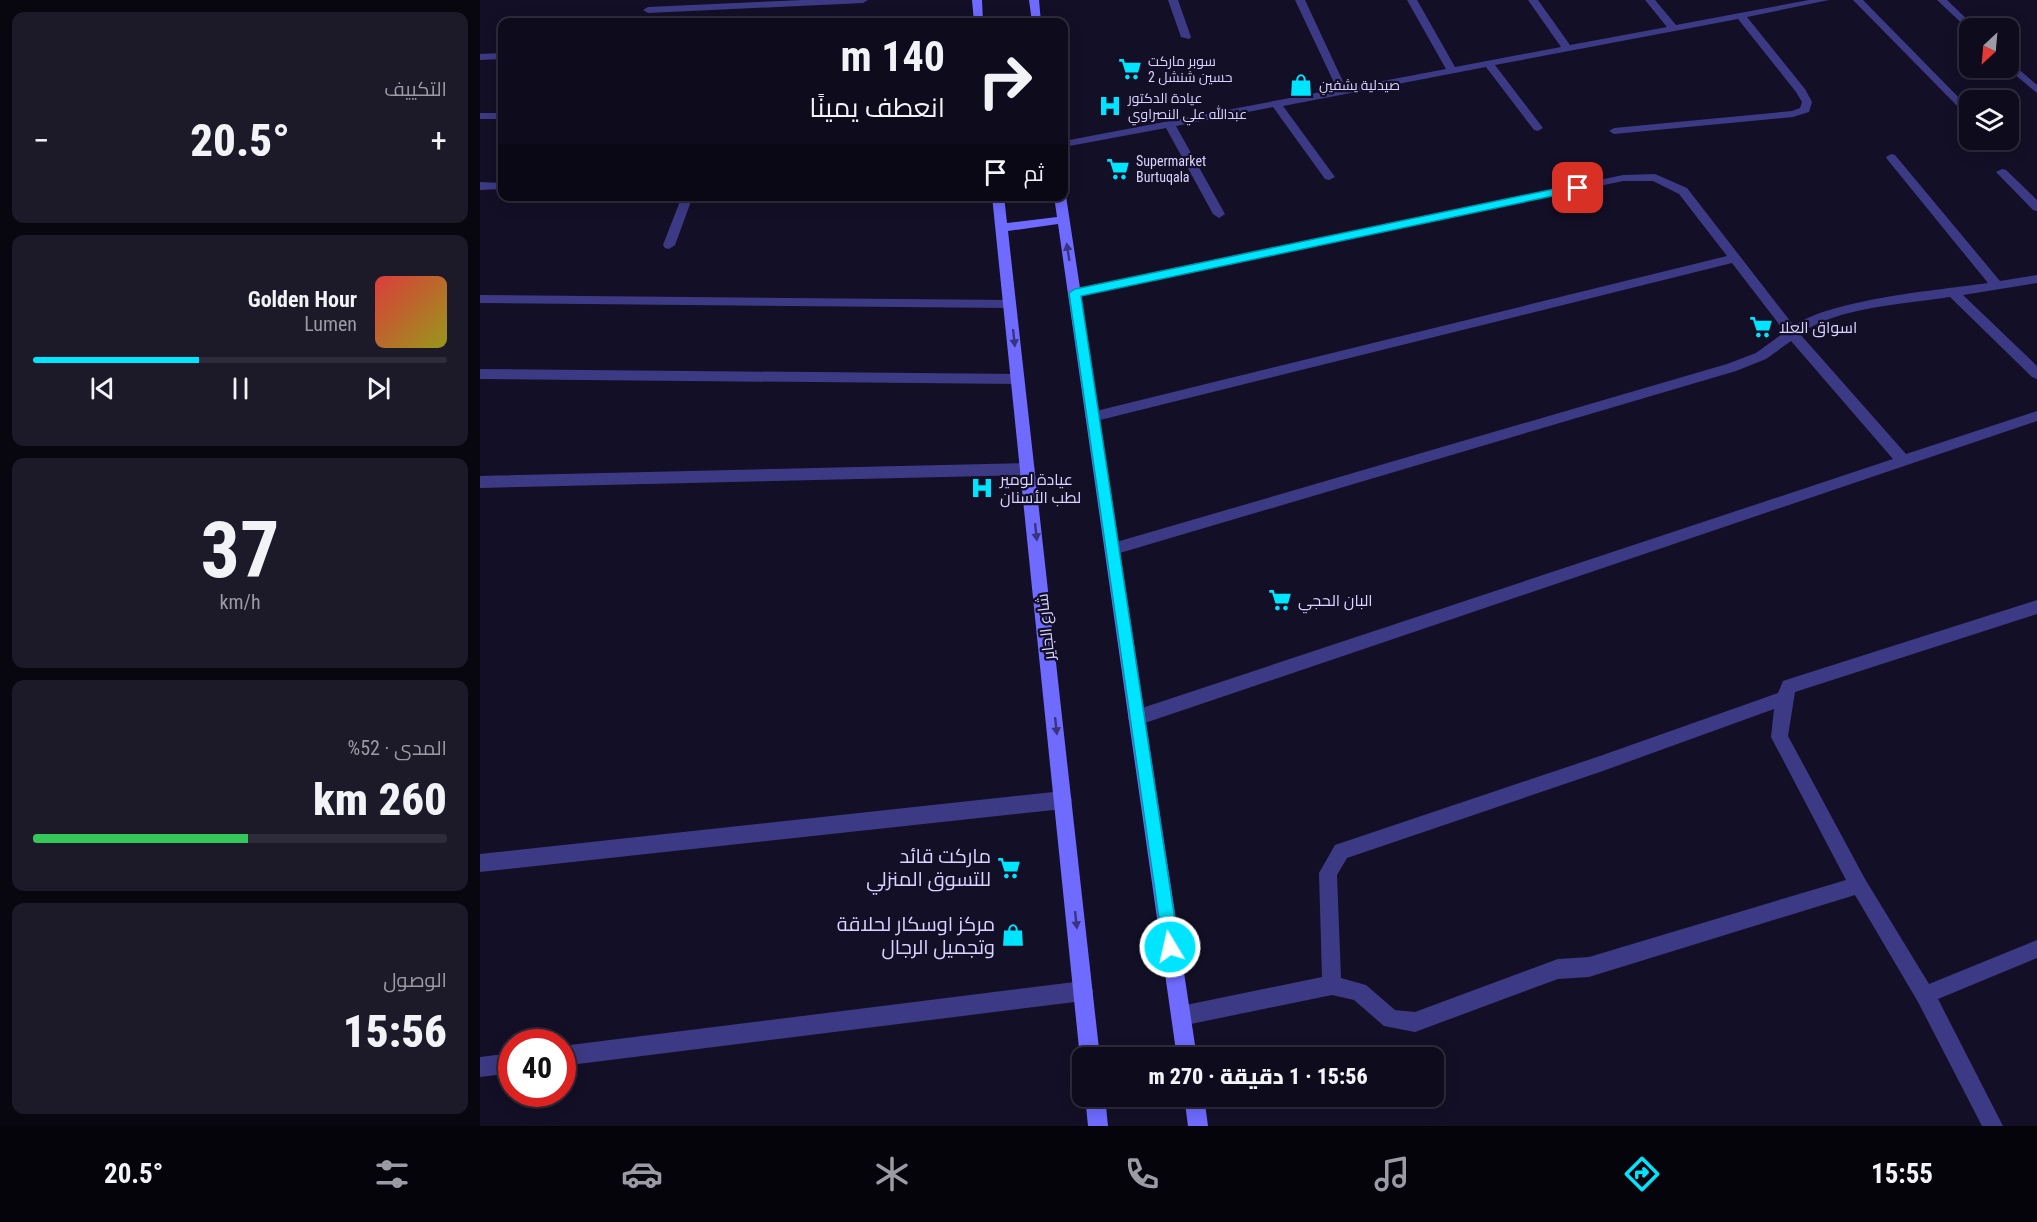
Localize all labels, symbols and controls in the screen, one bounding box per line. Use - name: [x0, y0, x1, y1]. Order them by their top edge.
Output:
- north arrow: [1959, 18, 2019, 78]
- map controls: [1959, 18, 2019, 150]
- text: 140 m: [840, 32, 945, 81]
- icon: right: [966, 42, 1044, 120]
- place label: سوبر ماركت حسين شنشل 2: [1148, 53, 1233, 85]
- supermarket icon: سوبر ماركت حسين شنشل 2: [1117, 56, 1143, 82]
- shop icon: صيدلية يشفينِ: [1288, 72, 1314, 98]
- text: التكييف: [384, 77, 447, 101]
- place label: صيدلية يشفينِ: [1319, 77, 1400, 95]
- place label: عيادة الدكتور عبدالله علي النصراوي: [1127, 90, 1247, 126]
- button: layers: [1959, 90, 2019, 150]
- text: انعطف يمينًا: [809, 92, 945, 124]
- hospital icon: عيادة الدكتور عبدالله علي النصراوي: [1097, 93, 1123, 119]
- text: 20.5°: [190, 114, 290, 167]
- text: −: [33, 121, 50, 160]
- text: +: [431, 121, 447, 160]
- place label: Supermarket Burtuqala: [1136, 153, 1206, 185]
- icon: arrive: [979, 156, 1012, 189]
- supermarket icon: Supermarket Burtuqala: [1105, 156, 1131, 182]
- text: ثم: [1024, 161, 1044, 186]
- pin: [1552, 162, 1603, 213]
- icon: arrive: [1561, 171, 1594, 204]
- one-way arrow: [1064, 242, 1073, 261]
- text: Golden Hour: [248, 287, 357, 312]
- text: Lumen: [304, 312, 357, 336]
- supermarket icon: اسواق العلا: [1748, 314, 1774, 340]
- place label: اسواق العلا: [1779, 318, 1857, 338]
- one-way arrow: [1009, 329, 1019, 348]
- icon: previous: [86, 372, 119, 405]
- icon: pause: [224, 372, 257, 405]
- icon: next: [362, 372, 395, 405]
- place label: عيادة لومير لطب الأسنان: [999, 470, 1081, 508]
- hospital icon: عيادة لومير لطب الأسنان: [969, 475, 995, 501]
- text: 37: [201, 505, 279, 596]
- one-way arrow: [1031, 522, 1040, 541]
- supermarket icon: البان الحجي: [1267, 587, 1293, 613]
- text: km/h: [219, 590, 261, 614]
- place label: البان الحجي: [1298, 591, 1373, 614]
- street label: شارع الجاير: [1033, 593, 1061, 662]
- one-way arrow: [1051, 716, 1061, 735]
- text: المدى · 52%: [348, 736, 447, 760]
- text: 260 km: [313, 773, 447, 826]
- place label: ماركت قائد للتسوق المنزلي: [866, 844, 991, 895]
- supermarket icon: ماركت قائد للتسوق المنزلي: [996, 855, 1022, 881]
- one-way arrow: [1071, 910, 1081, 929]
- place label: مركز اوسكار لحلاقة وتجميل الرجال: [837, 912, 995, 960]
- position arrow: [1138, 915, 1202, 979]
- shop icon: مركز اوسكار لحلاقة وتجميل الرجال: [1000, 922, 1026, 948]
- text: الوصول: [383, 968, 447, 992]
- text: 15:56: [343, 1005, 447, 1058]
- speed limit sign: 40: [498, 1029, 576, 1107]
- text: 15:56 · 1 دقيقة · 270 m: [1148, 1064, 1368, 1089]
- icon: filters: [371, 1153, 413, 1195]
- icon: car: [621, 1153, 663, 1195]
- icon: climate: [871, 1153, 913, 1195]
- icon: phone: [1121, 1153, 1163, 1195]
- icon: music: [1371, 1153, 1413, 1195]
- icon: directions: [1621, 1153, 1663, 1195]
- text: 20.5°: [104, 1158, 163, 1190]
- text: 15:55: [1871, 1158, 1933, 1190]

